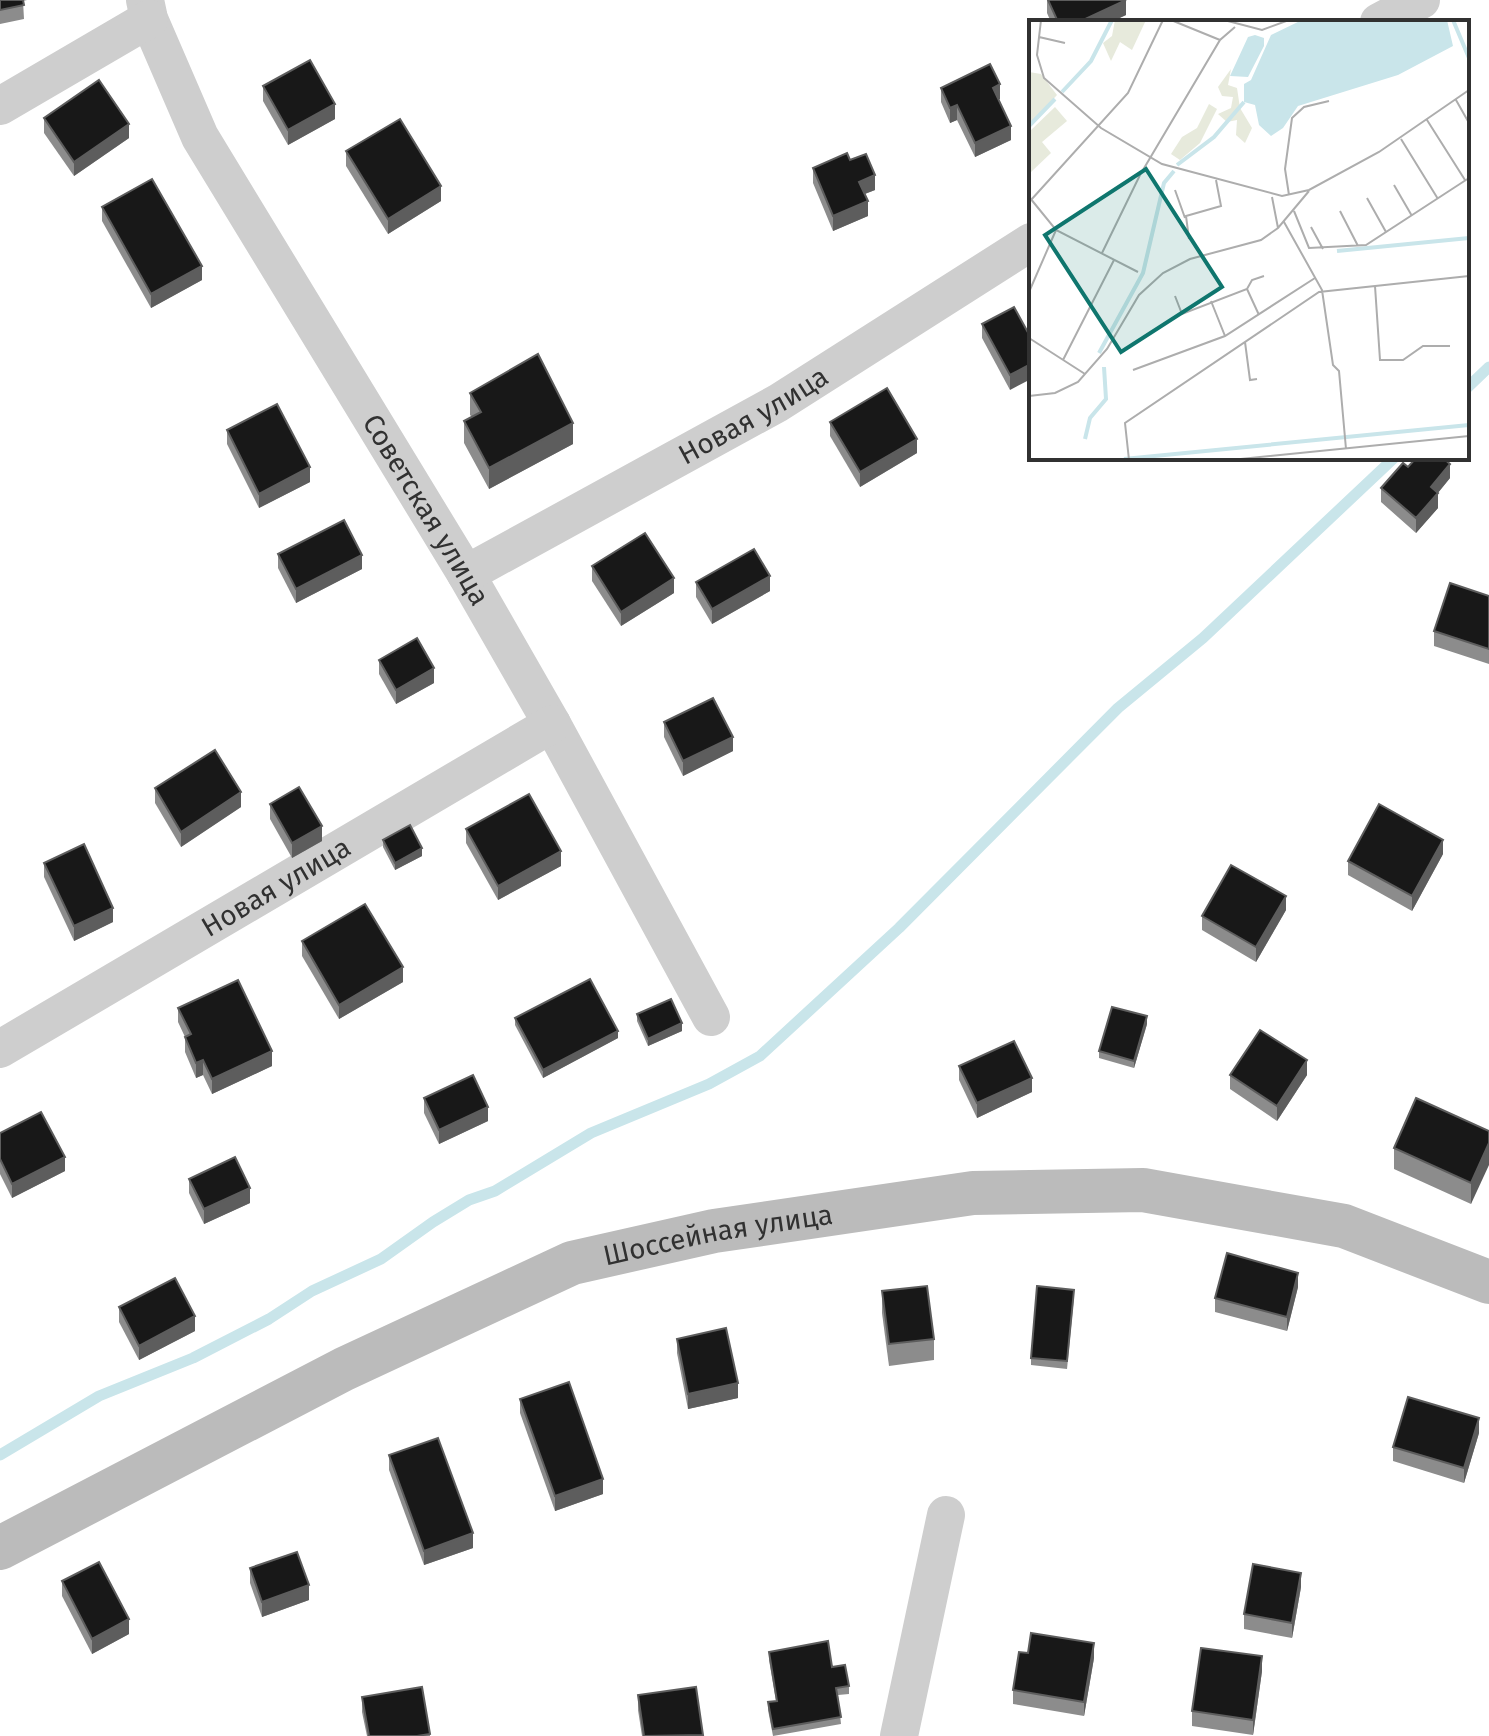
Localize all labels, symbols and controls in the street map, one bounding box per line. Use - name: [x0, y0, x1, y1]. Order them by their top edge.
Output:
- inset map: [1029, 20, 1469, 460]
- street label: Новая улица: [673, 360, 834, 471]
- street label: Советская улица: [356, 408, 496, 611]
- street label: Новая улица: [196, 830, 356, 944]
- street label: Шоссейная улица: [600, 1198, 835, 1272]

